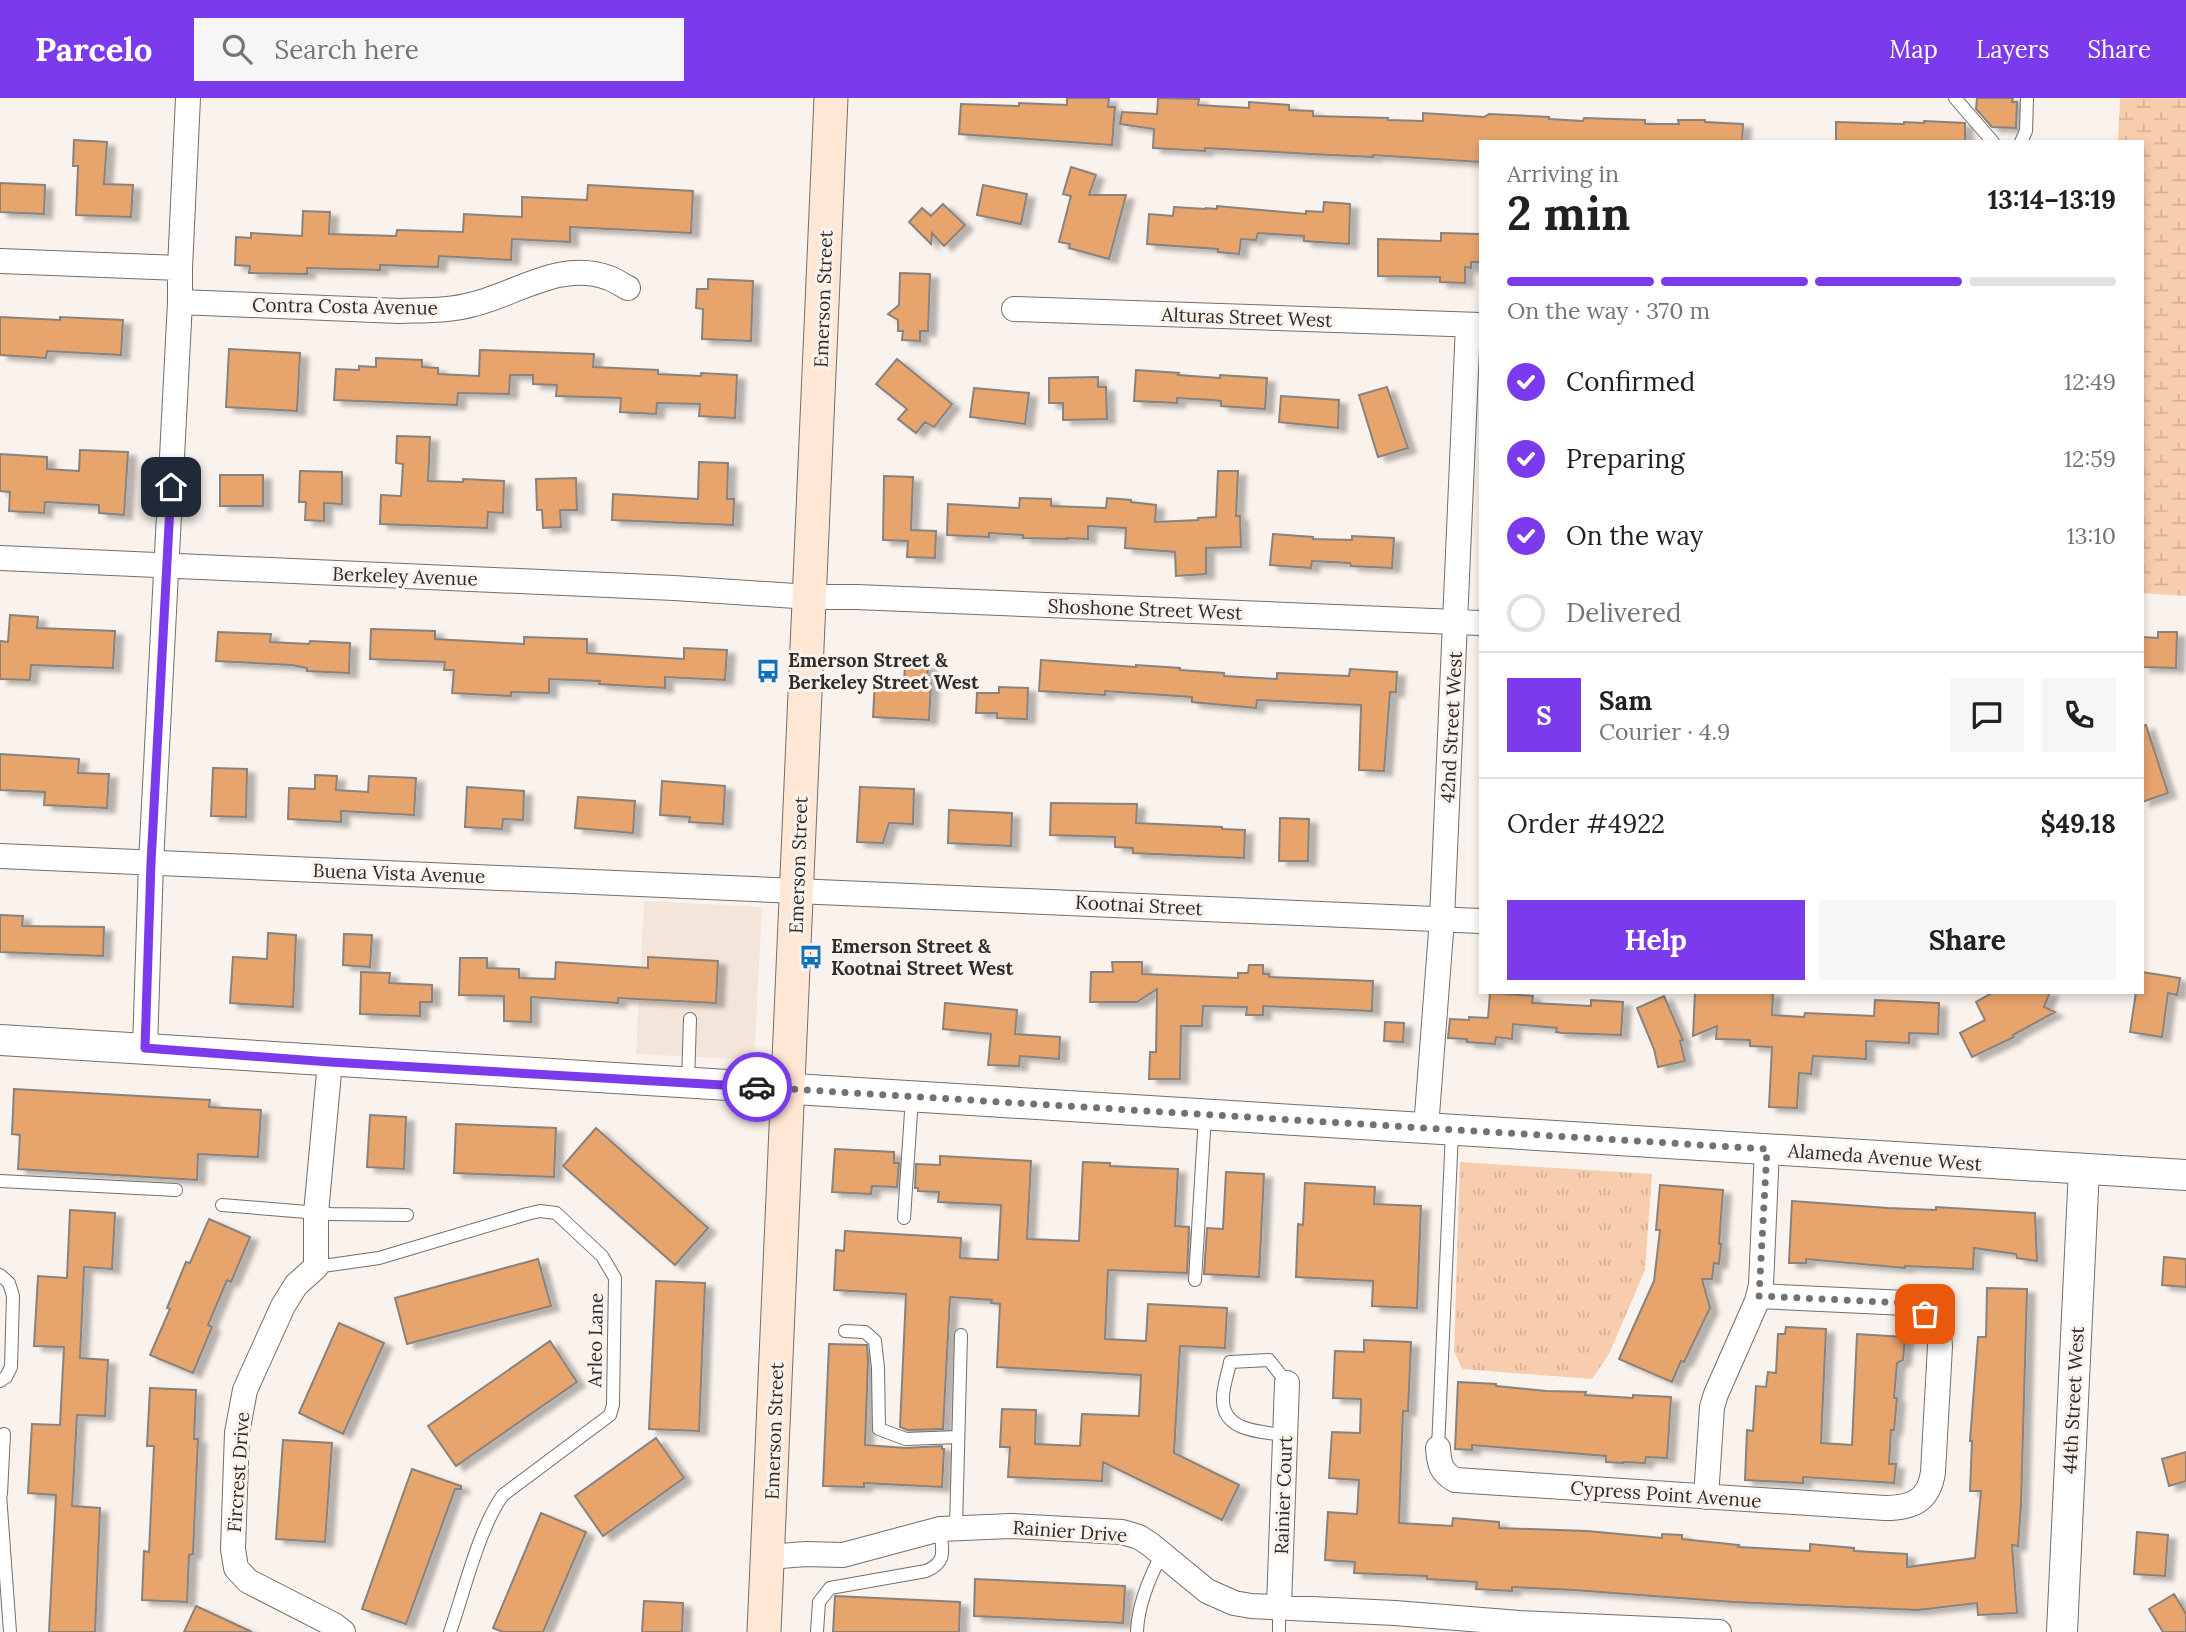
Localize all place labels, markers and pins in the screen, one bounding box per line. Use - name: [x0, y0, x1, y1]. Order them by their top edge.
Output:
- pin: [141, 457, 201, 517]
- place label: Emerson Street & Berkeley Street West: [788, 648, 980, 694]
- bus stop icon: Emerson Street & Berkeley Street West: [754, 657, 782, 685]
- place label: Emerson Street & Kootnai Street West: [831, 934, 1014, 980]
- bus stop icon: Emerson Street & Kootnai Street West: [797, 943, 825, 971]
- pin: [1895, 1284, 1955, 1344]

